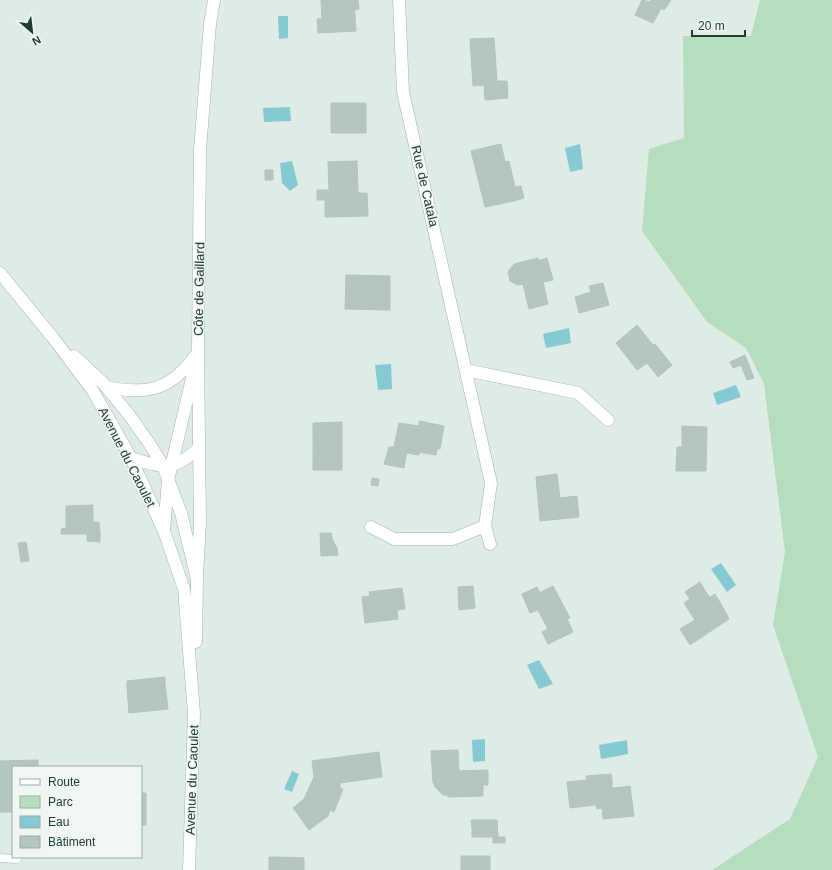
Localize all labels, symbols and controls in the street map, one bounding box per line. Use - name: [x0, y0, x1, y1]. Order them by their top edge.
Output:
- north arrow: [12, 12, 52, 52]
- scale bar: [692, 12, 745, 38]
- text: 20 m: [698, 19, 725, 33]
- text: N: [30, 34, 43, 48]
- street label: Rue de Catala: [408, 144, 442, 229]
- street label: Côte de Gaillard: [191, 242, 207, 336]
- street label: Avenue du Caoulet: [95, 404, 159, 510]
- street label: Avenue du Caoulet: [183, 724, 201, 835]
- legend: [12, 766, 142, 858]
- text: Route: [48, 775, 80, 789]
- text: Parc: [48, 795, 73, 809]
- text: Eau: [48, 815, 69, 829]
- text: Bâtiment: [48, 835, 96, 849]

